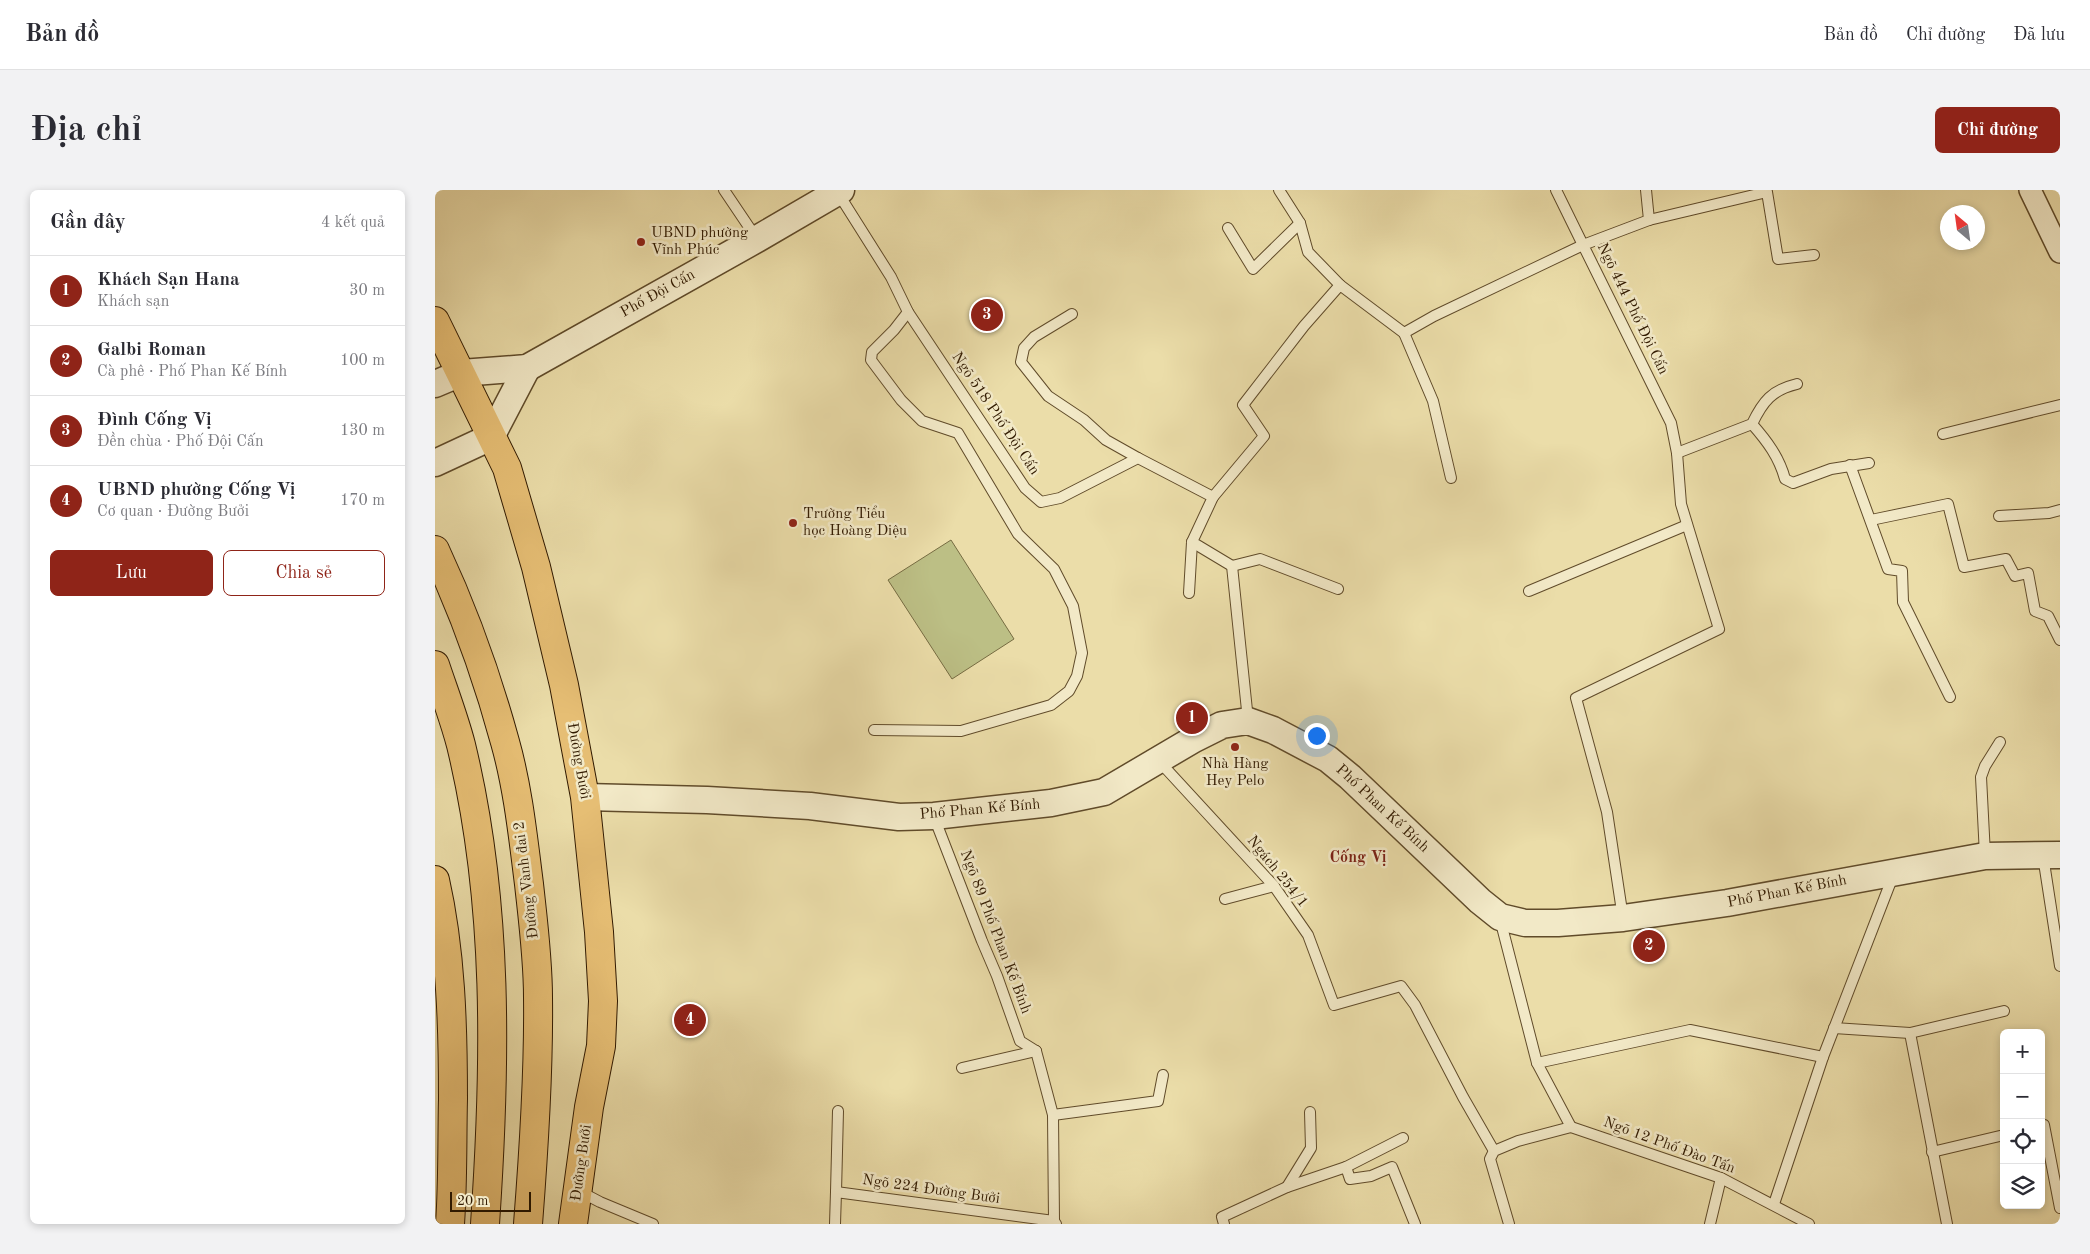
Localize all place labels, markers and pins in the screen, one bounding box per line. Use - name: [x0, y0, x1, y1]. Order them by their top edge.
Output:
- place label: UBND phường Vĩnh Phúc: [651, 226, 748, 258]
- marker: UBND phường Vĩnh Phúc: [635, 236, 647, 248]
- pin: 3: [971, 296, 1003, 334]
- place label: Trường Tiểu học Hoàng Diệu: [803, 505, 907, 539]
- marker: Trường Tiểu học Hoàng Diệu: [787, 517, 799, 529]
- pin: 1: [1176, 699, 1208, 737]
- marker: Nhà Hàng Hey Pelo: [1229, 741, 1241, 753]
- place label: Nhà Hàng Hey Pelo: [1202, 757, 1268, 789]
- pin: 2: [1633, 927, 1665, 965]
- pin: 4: [674, 1001, 706, 1039]

